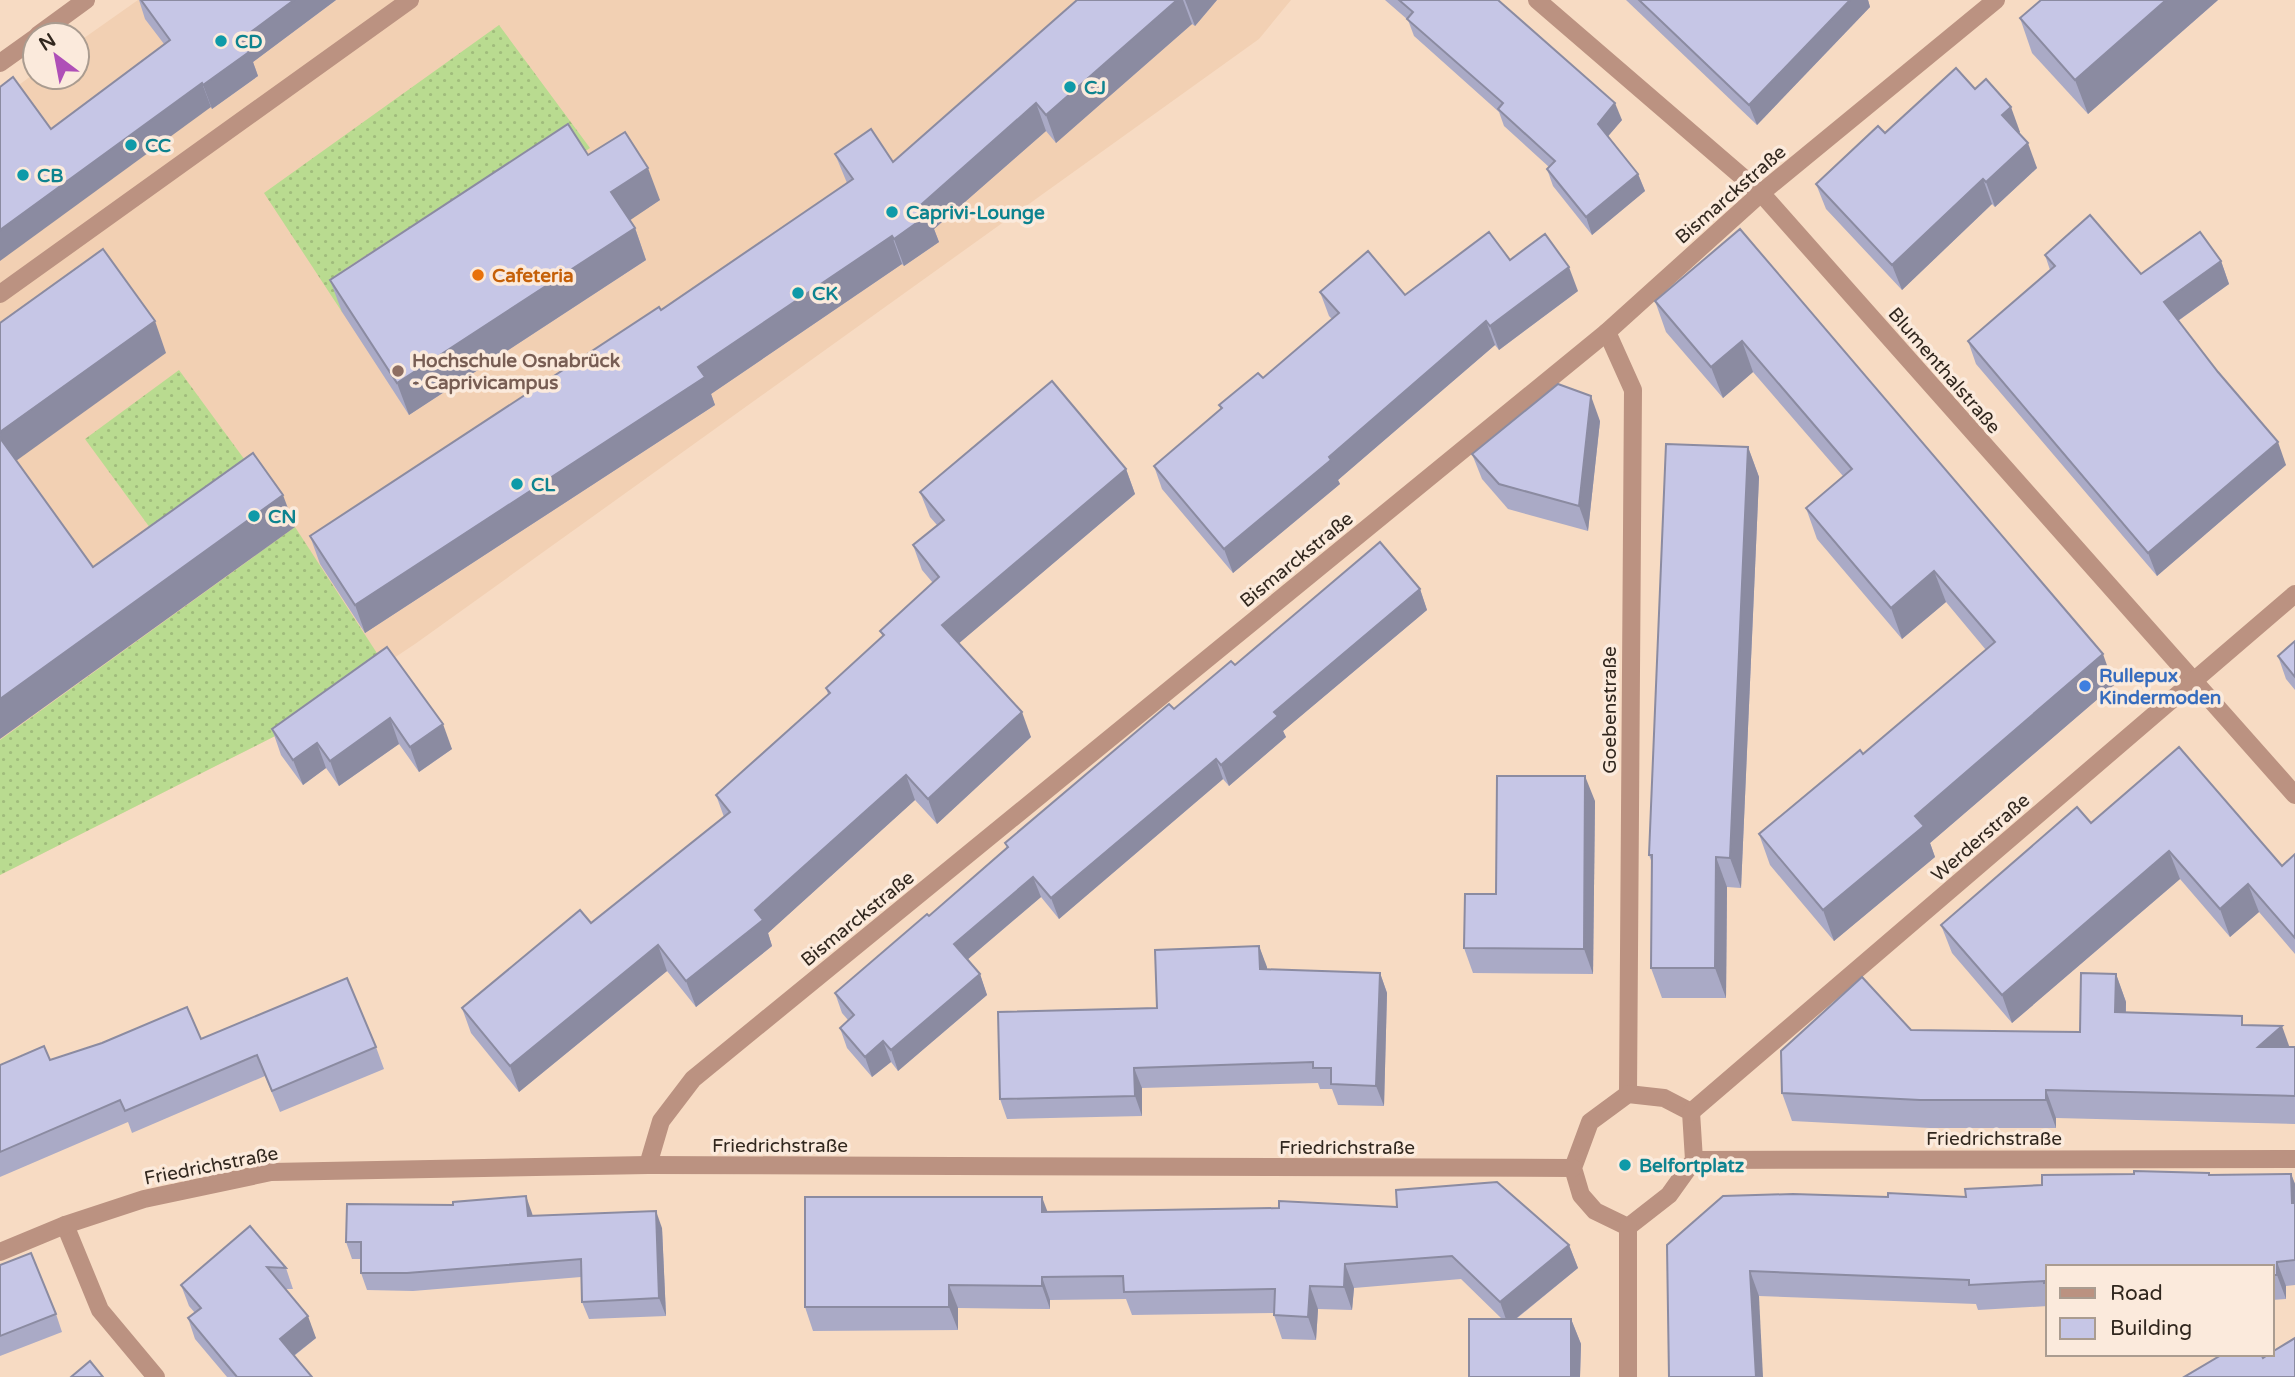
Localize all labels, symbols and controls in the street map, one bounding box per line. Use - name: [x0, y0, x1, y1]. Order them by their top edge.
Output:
- north arrow: [21, 21, 91, 91]
- text: N: [35, 29, 60, 56]
- place label: CD: [235, 31, 262, 53]
- marker: CD: [213, 33, 229, 49]
- place label: CJ: [1084, 77, 1106, 99]
- marker: CJ: [1062, 79, 1078, 95]
- place label: CC: [145, 135, 171, 157]
- marker: CC: [123, 137, 139, 153]
- street label: Bismarckstraße: [1671, 141, 1790, 249]
- place label: CB: [37, 165, 63, 187]
- marker: CB: [15, 167, 31, 183]
- place label: Caprivi-Lounge: [906, 202, 1045, 225]
- marker: Caprivi-Lounge: [884, 204, 900, 220]
- place label: Cafeteria: [492, 265, 574, 287]
- marker: Cafeteria: [470, 267, 486, 283]
- place label: CK: [812, 283, 838, 305]
- marker: CK: [790, 285, 806, 301]
- street label: Blumenthalstraße: [1884, 303, 2005, 438]
- place label: Hochschule Osnabrück - Caprivicampus: [412, 350, 621, 395]
- marker: Hochschule Osnabrück - Caprivicampus: [390, 363, 406, 379]
- place label: CL: [531, 474, 556, 496]
- marker: CL: [509, 476, 525, 492]
- place label: CN: [268, 506, 296, 528]
- marker: CN: [246, 508, 262, 524]
- street label: Bismarckstraße: [1236, 508, 1358, 612]
- street label: Goebenstraße: [1599, 646, 1621, 774]
- place label: Rullepux Kindermoden: [2099, 665, 2221, 709]
- marker: Rullepux Kindermoden: [2077, 678, 2093, 694]
- street label: Werderstraße: [1927, 789, 2034, 886]
- street label: Bismarckstraße: [797, 867, 919, 971]
- street label: Friedrichstraße: [1926, 1128, 2062, 1150]
- street label: Friedrichstraße: [712, 1135, 848, 1157]
- street label: Friedrichstraße: [1279, 1137, 1415, 1159]
- street label: Friedrichstraße: [142, 1142, 280, 1190]
- place label: Belfortplatz: [1639, 1155, 1745, 1178]
- marker: Belfortplatz: [1617, 1157, 1633, 1173]
- legend: [2046, 1265, 2274, 1356]
- text: Road: [2110, 1281, 2163, 1306]
- text: Building: [2110, 1316, 2192, 1341]

